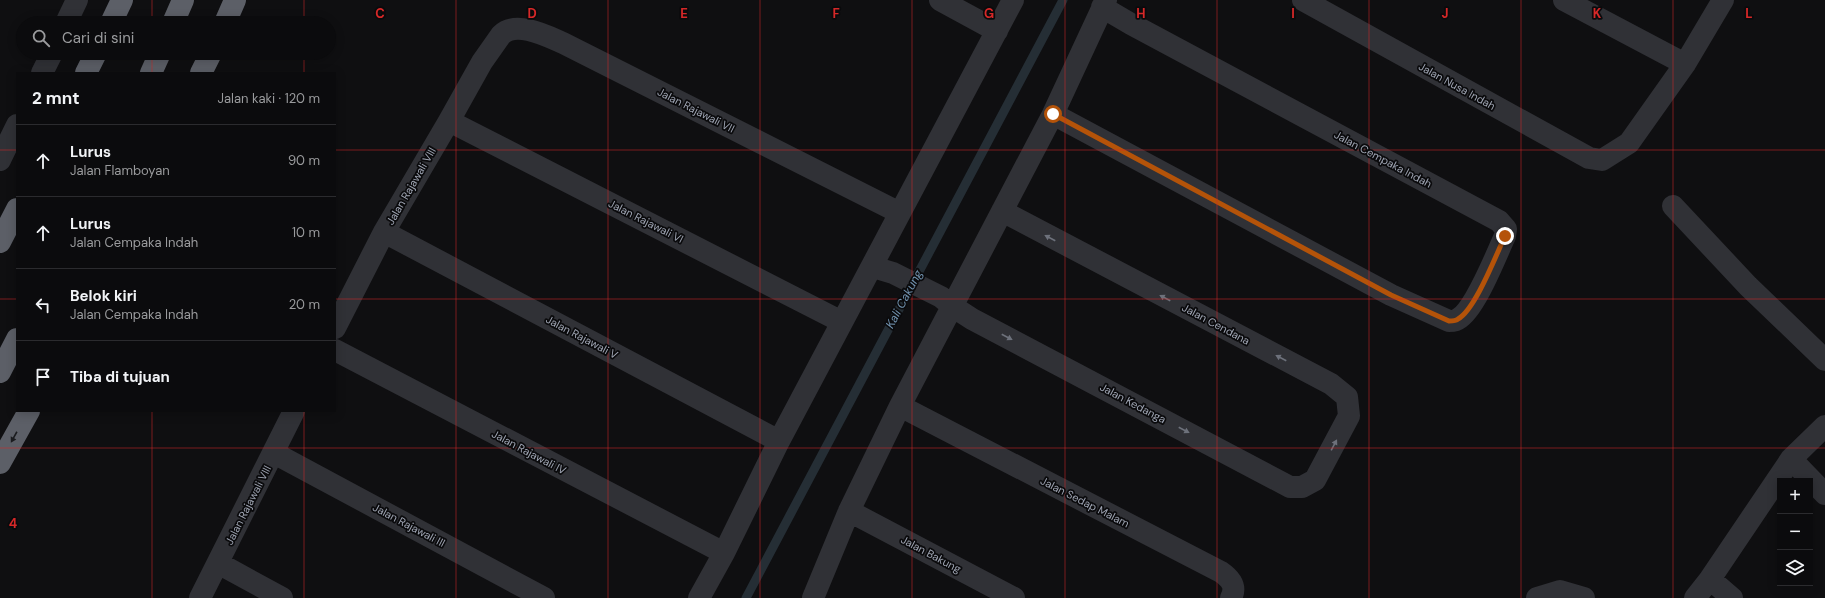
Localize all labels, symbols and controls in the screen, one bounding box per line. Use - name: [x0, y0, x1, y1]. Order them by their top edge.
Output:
- text: C: [375, 5, 385, 22]
- text: D: [527, 5, 537, 22]
- text: E: [680, 5, 688, 22]
- text: F: [832, 5, 840, 22]
- text: G: [984, 5, 994, 22]
- text: H: [1136, 5, 1146, 22]
- text: I: [1291, 5, 1295, 22]
- text: J: [1441, 5, 1449, 22]
- text: K: [1593, 5, 1602, 22]
- text: L: [1745, 5, 1753, 22]
- search box: [16, 16, 336, 60]
- icon: search: [30, 27, 52, 49]
- text: Cari di sini: [62, 28, 134, 48]
- street label: Jalan Nusa Indah: [1416, 59, 1498, 113]
- street label: Jalan Rajawali VII: [655, 85, 737, 135]
- text: 2 mnt: [32, 87, 80, 109]
- text: Jalan kaki · 120 m: [217, 90, 320, 107]
- route start: [1044, 105, 1062, 123]
- street label: Jalan Cempaka Indah: [1332, 127, 1434, 191]
- text: Lurus: [70, 142, 111, 162]
- street label: Jalan Rajawali VIII: [383, 145, 439, 227]
- icon: ahead: [32, 150, 54, 172]
- text: 90 m: [288, 152, 320, 169]
- text: Jalan Flamboyan: [70, 162, 170, 179]
- street label: Jalan Rajawali VI: [606, 196, 686, 246]
- text: Lurus: [70, 214, 111, 234]
- icon: ahead: [32, 222, 54, 244]
- text: 10 m: [292, 224, 320, 241]
- route end: [1496, 227, 1514, 245]
- text: Jalan Cempaka Indah: [70, 234, 198, 251]
- one-way arrow: [1044, 234, 1056, 241]
- water label: Kali Cakung: [882, 267, 926, 331]
- text: Belok kiri: [70, 286, 137, 306]
- icon: left: [32, 294, 54, 316]
- one-way arrow: [1160, 294, 1171, 301]
- text: 20 m: [289, 296, 320, 313]
- street label: Jalan Cendana: [1180, 300, 1252, 348]
- text: Jalan Cempaka Indah: [70, 306, 198, 323]
- street label: Jalan Rajawali V: [544, 312, 621, 362]
- one-way arrow: [1001, 334, 1013, 340]
- one-way arrow: [1275, 355, 1287, 361]
- icon: arrive: [32, 366, 54, 388]
- text: Tiba di tujuan: [70, 367, 170, 387]
- street label: Jalan Kedanga: [1098, 380, 1168, 426]
- street label: Jalan Rajawali IV: [489, 427, 569, 478]
- one-way arrow: [1178, 427, 1190, 433]
- one-way arrow: [11, 431, 18, 443]
- one-way arrow: [1330, 440, 1337, 451]
- street label: Jalan Rajawali VIII: [222, 463, 274, 547]
- street label: Jalan Sedap Malam: [1038, 474, 1132, 531]
- map controls: [1777, 478, 1813, 586]
- button: +: [1777, 478, 1813, 514]
- street label: Jalan Rajawali III: [370, 500, 448, 550]
- button: −: [1777, 514, 1813, 550]
- text: 4: [9, 515, 17, 532]
- street label: Jalan Bakung: [899, 532, 963, 576]
- button: layers: [1777, 550, 1813, 586]

